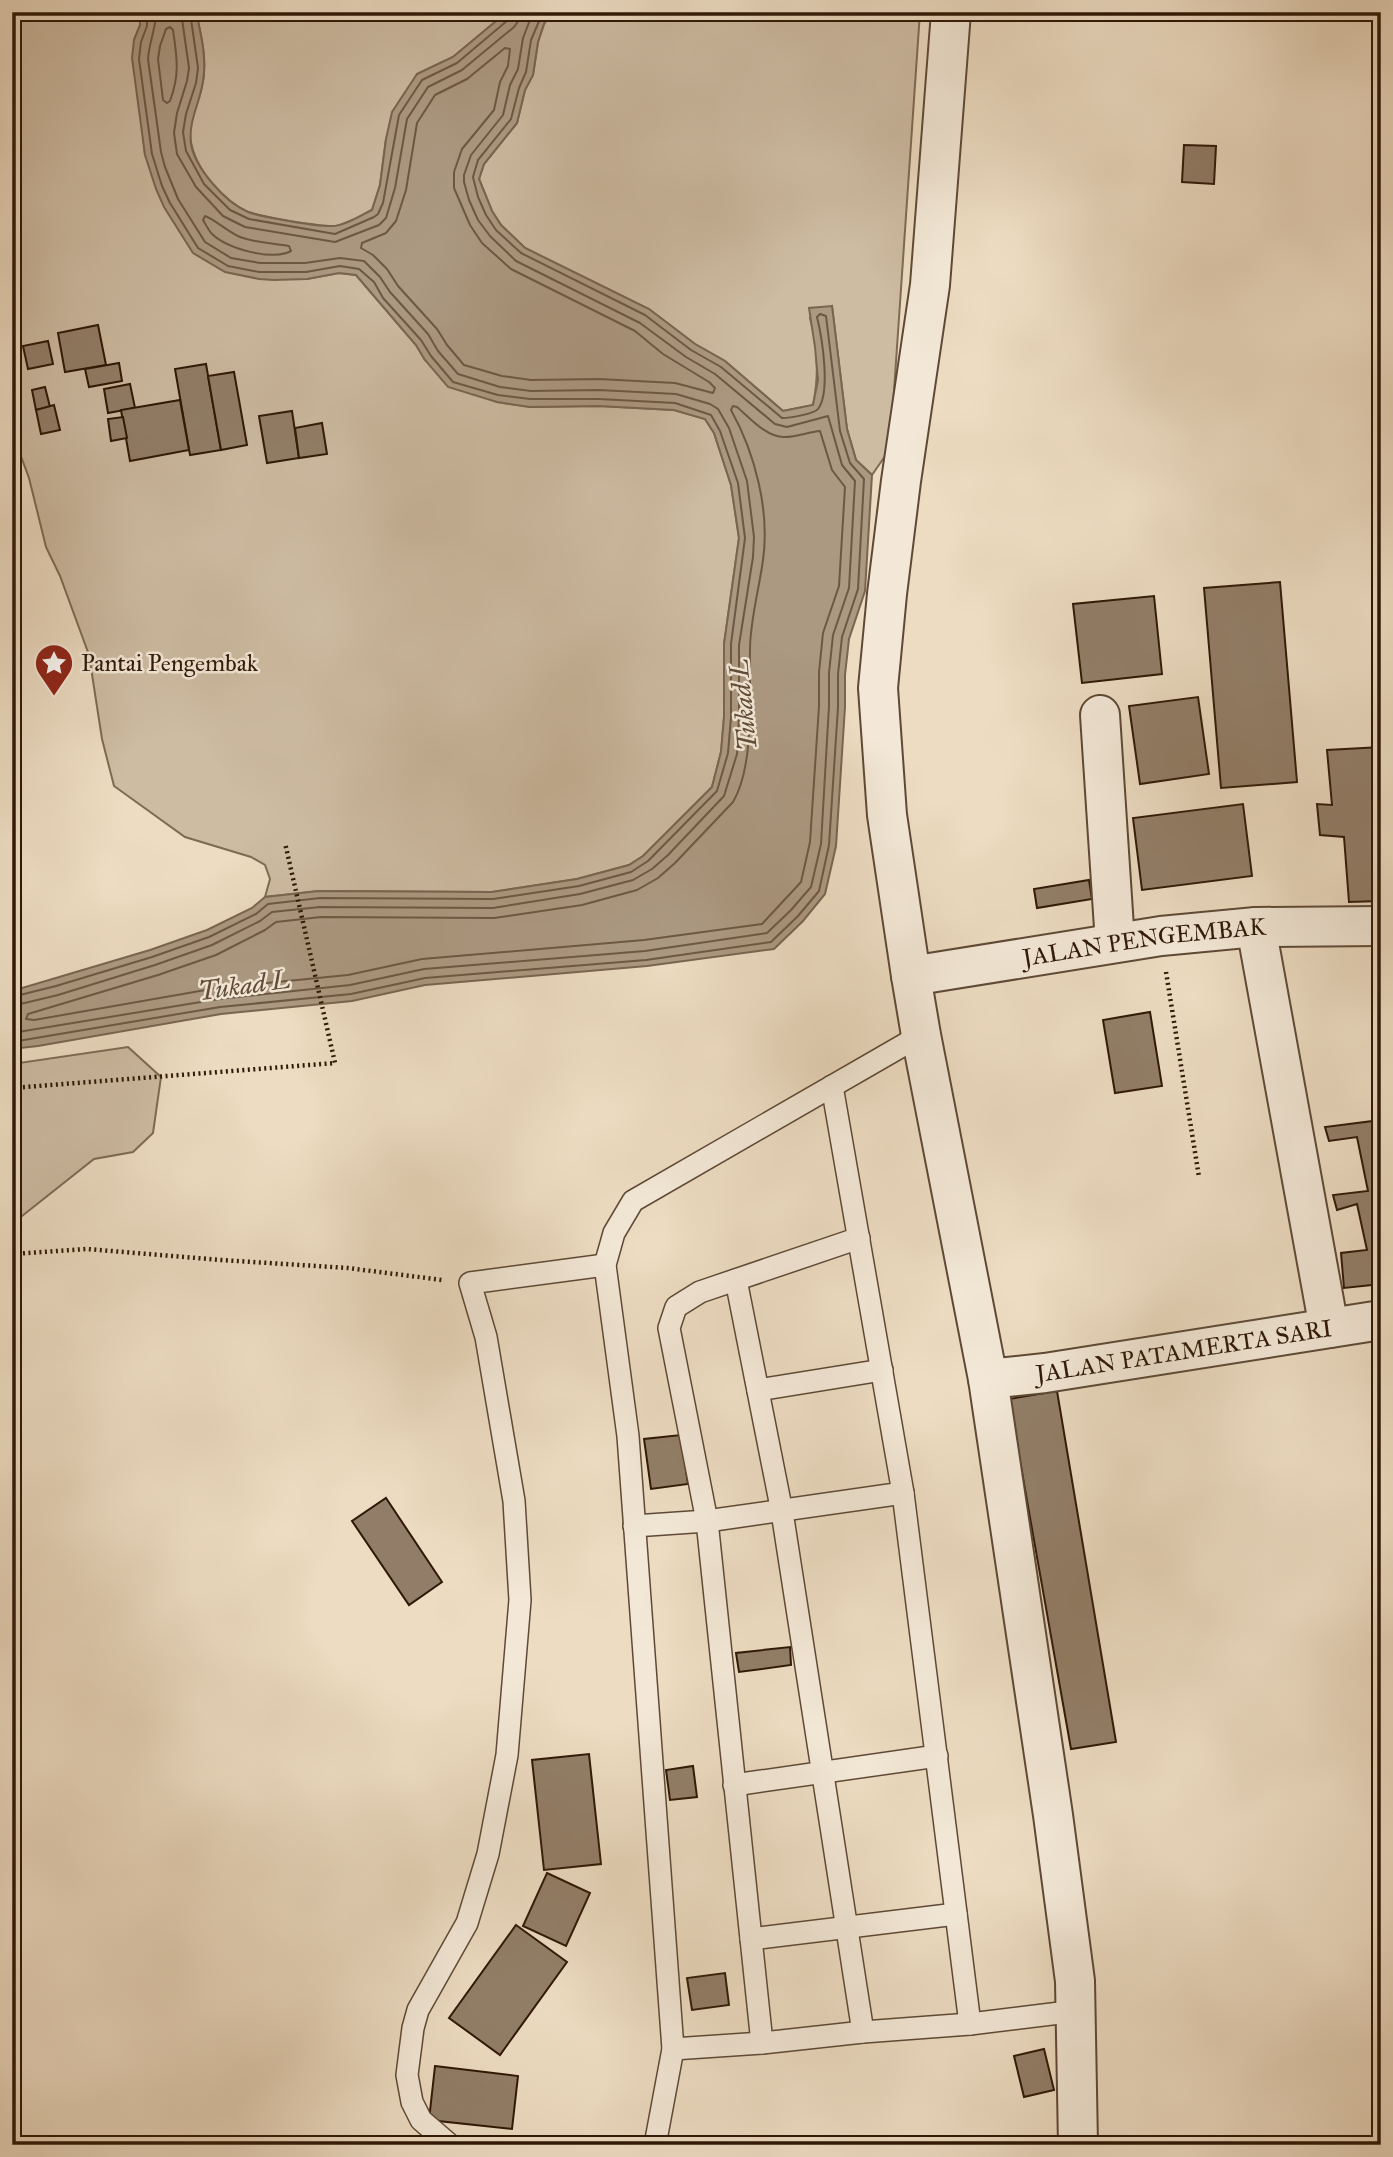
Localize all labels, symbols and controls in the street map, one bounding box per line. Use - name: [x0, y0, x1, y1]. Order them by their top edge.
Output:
- place icon: Pantai Pengembak: [33, 642, 75, 697]
- place label: Pantai Pengembak: [81, 648, 259, 678]
- water label: Tukad L: [722, 657, 764, 753]
- street label: JALAN PENGEMBAK: [1018, 912, 1267, 973]
- water label: Tukad L: [196, 963, 292, 1007]
- street label: JALAN PATAMERTA SARI: [1031, 1313, 1334, 1389]

